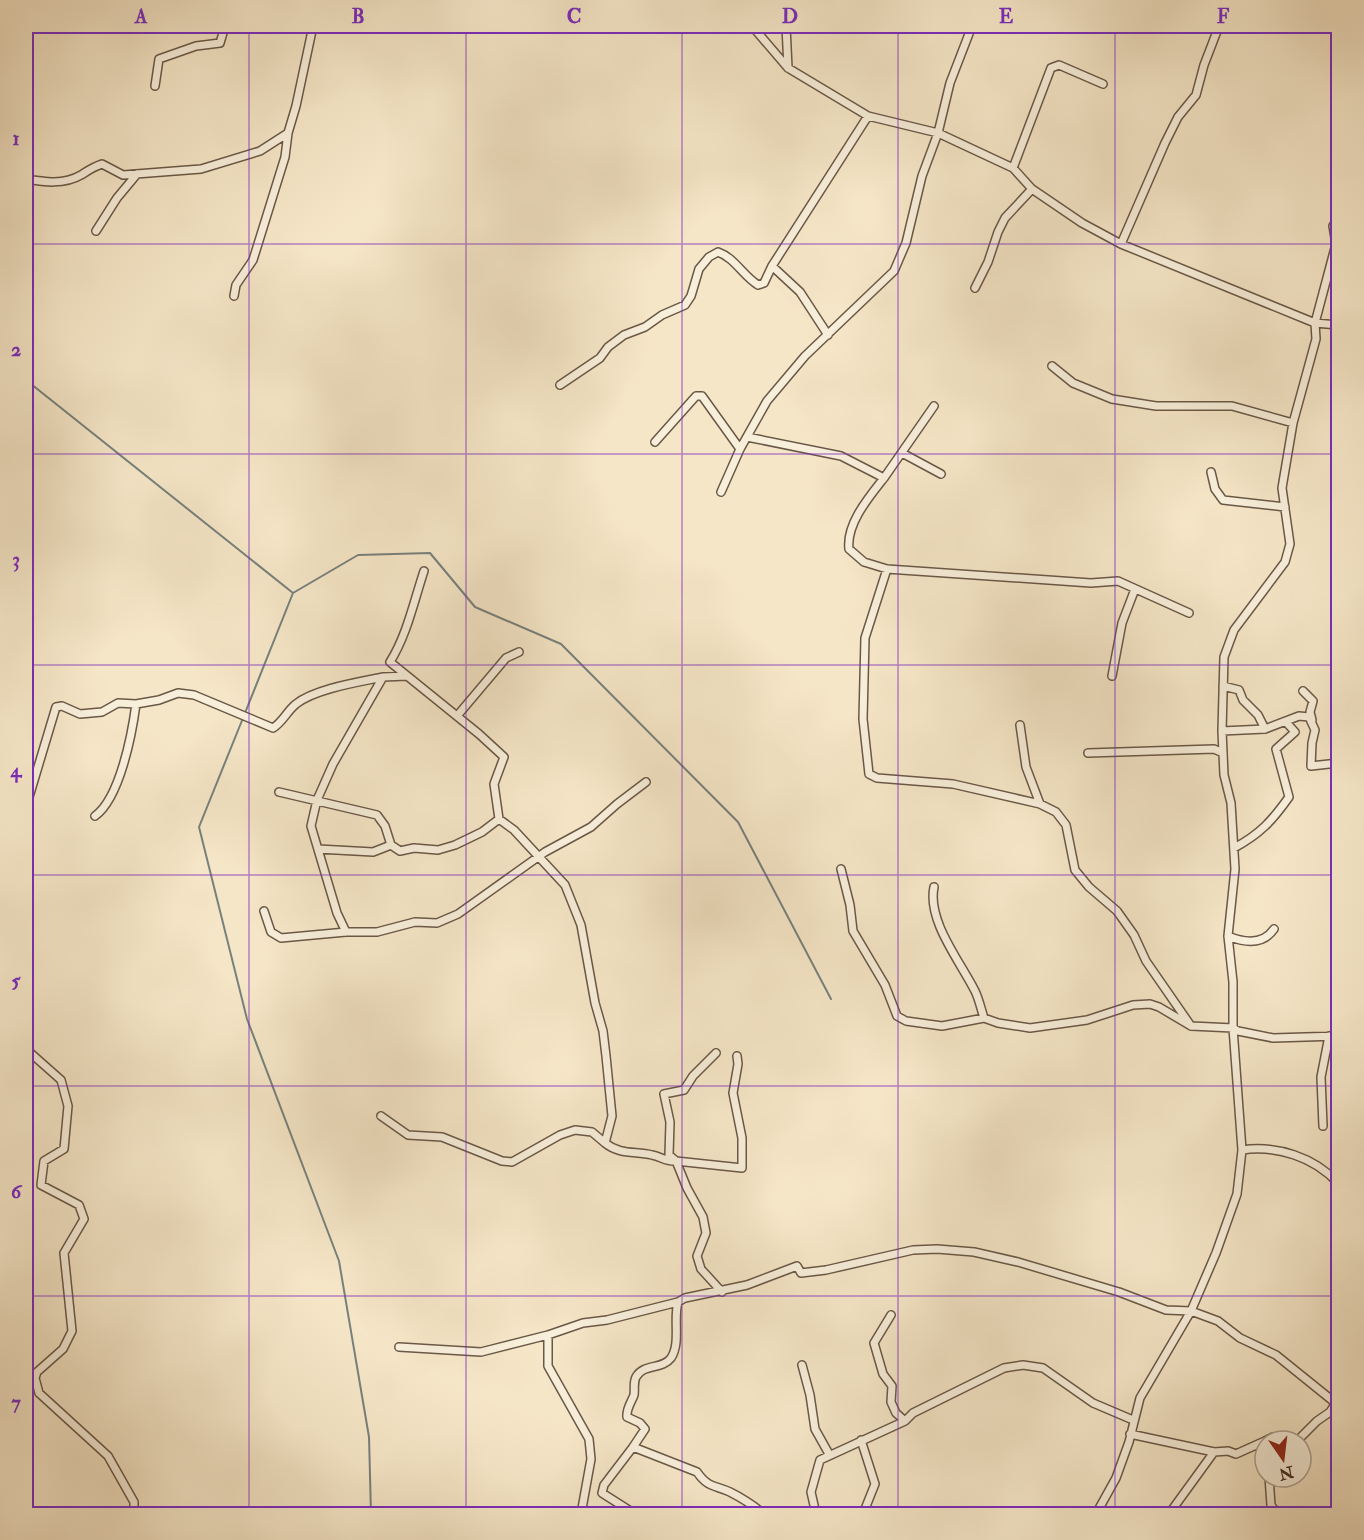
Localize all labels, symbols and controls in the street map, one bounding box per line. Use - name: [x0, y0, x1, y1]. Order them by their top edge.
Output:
- text: A: [134, 4, 148, 29]
- text: B: [351, 4, 365, 29]
- text: C: [567, 4, 581, 29]
- text: D: [782, 4, 798, 29]
- text: E: [999, 4, 1014, 29]
- text: F: [1217, 4, 1230, 29]
- text: 1: [12, 126, 20, 151]
- text: 2: [11, 337, 21, 362]
- text: 3: [12, 547, 20, 572]
- text: 4: [10, 758, 23, 783]
- text: 5: [12, 968, 22, 993]
- text: 6: [11, 1179, 23, 1204]
- text: 7: [11, 1390, 21, 1415]
- north arrow: [1253, 1429, 1313, 1489]
- text: N: [1276, 1461, 1297, 1484]

